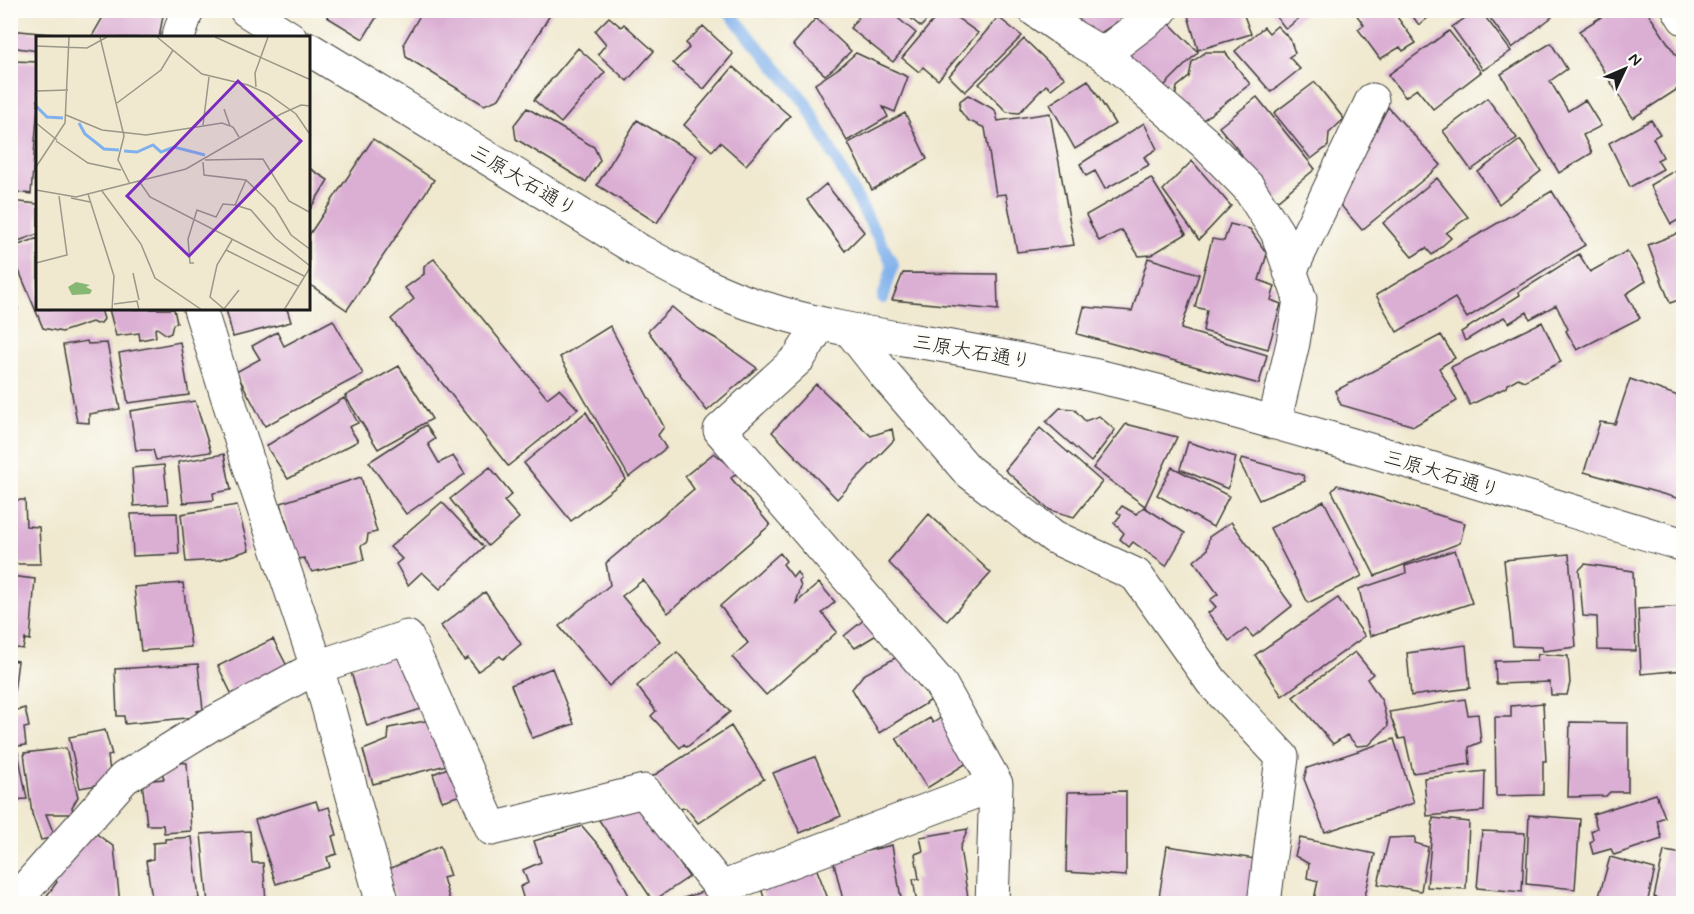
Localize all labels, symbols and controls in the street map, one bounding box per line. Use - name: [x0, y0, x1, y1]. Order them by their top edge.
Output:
- inset map: [36, 36, 310, 310]
- north arrow: [1595, 39, 1655, 99]
- text: N: [1623, 48, 1646, 71]
- street label: 三原大石通り: [465, 139, 582, 224]
- street label: 三原大石通り: [910, 329, 1033, 376]
- street label: 三原大石通り: [1380, 444, 1503, 505]

